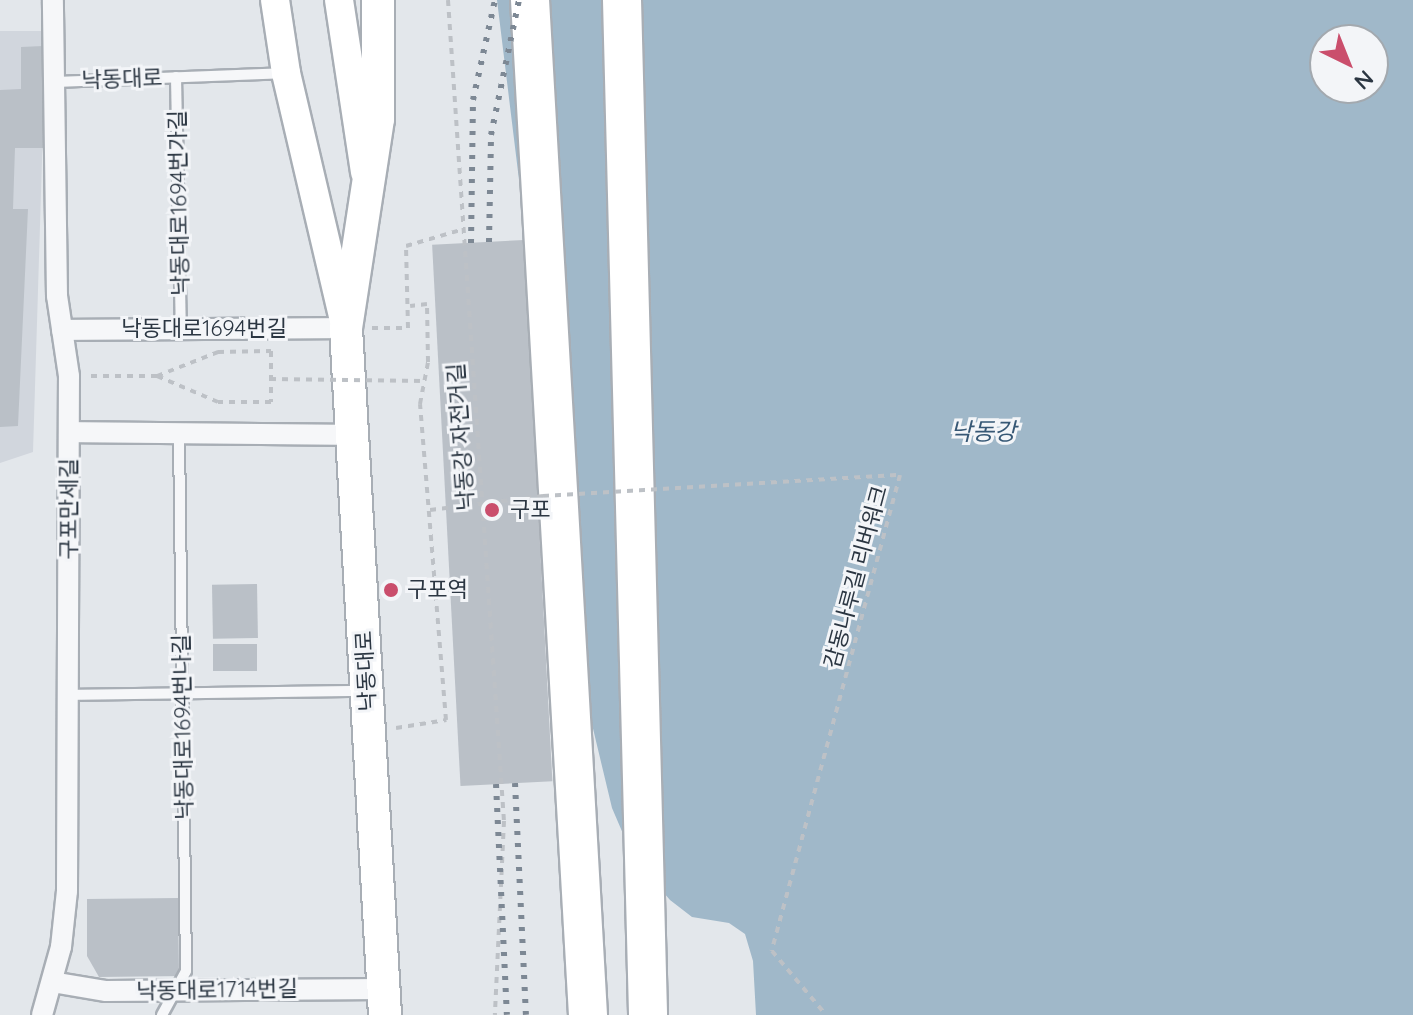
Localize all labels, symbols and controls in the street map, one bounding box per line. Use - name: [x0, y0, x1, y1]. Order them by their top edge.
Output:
- north arrow: [1309, 24, 1389, 104]
- street label: 낙동대로: [81, 64, 163, 94]
- text: N: [1349, 64, 1379, 96]
- street label: 낙동대로1694번가길: [164, 110, 194, 296]
- street label: 낙동대로1694번길: [121, 316, 287, 342]
- street label: 낙동강 자전거길: [443, 362, 479, 512]
- water label: 낙동강: [950, 418, 1016, 446]
- street label: 구포만세길: [56, 458, 82, 560]
- street label: 감동나루길 리버워크: [819, 483, 893, 671]
- place label: 구포: [510, 497, 550, 523]
- marker: 구포: [481, 499, 503, 521]
- place label: 구포역: [407, 577, 468, 603]
- marker: 구포역: [382, 581, 400, 599]
- street label: 낙동대로: [351, 630, 381, 712]
- street label: 낙동대로1694번나길: [168, 634, 198, 820]
- street label: 낙동대로1714번길: [136, 975, 298, 1005]

